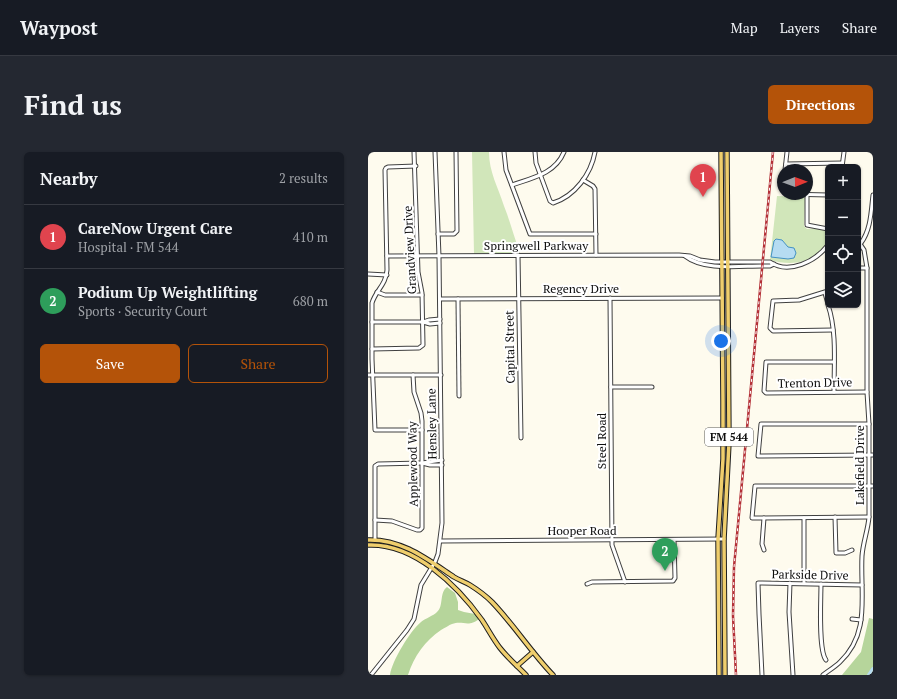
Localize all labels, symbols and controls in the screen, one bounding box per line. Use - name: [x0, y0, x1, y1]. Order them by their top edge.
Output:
- text: Waypost: [20, 15, 98, 40]
- text: Map: [731, 18, 758, 37]
- text: Layers: [780, 18, 820, 37]
- text: Share: [842, 18, 877, 37]
- button: Directions: [768, 85, 873, 124]
- text: Find us: [24, 86, 122, 123]
- pin: 1: [690, 164, 716, 197]
- north arrow: [777, 164, 813, 200]
- map controls: [825, 164, 861, 308]
- button: +: [825, 164, 861, 200]
- text: Nearby: [40, 167, 98, 190]
- text: 2 results: [279, 169, 328, 187]
- button: −: [825, 200, 861, 236]
- street label: Grandview Drive: [400, 205, 419, 295]
- text: CareNow Urgent Care: [78, 218, 233, 238]
- text: 1: [49, 228, 57, 246]
- text: 410 m: [293, 228, 328, 246]
- button: locate: [825, 236, 861, 272]
- text: Hospital · FM 544: [78, 238, 179, 256]
- street label: Springwell Parkway: [484, 238, 589, 253]
- button: layers: [825, 272, 861, 308]
- street label: Regency Drive: [543, 281, 619, 296]
- text: Podium Up Weightlifting: [78, 282, 257, 302]
- text: 2: [49, 292, 57, 310]
- text: 680 m: [293, 292, 328, 310]
- text: Sports · Security Court: [78, 302, 207, 320]
- street label: Capital Street: [501, 310, 518, 384]
- your location: [711, 331, 731, 351]
- button: Save: [40, 344, 180, 383]
- button: Share: [188, 344, 328, 383]
- street label: Trenton Drive: [778, 374, 852, 391]
- street label: Hensley Lane: [423, 388, 440, 460]
- street label: Steel Road: [594, 413, 609, 469]
- street label: Applewood Way: [404, 420, 421, 507]
- street label: Lakefield Drive: [852, 425, 867, 505]
- road number: FM 544: [705, 428, 753, 446]
- street label: Hooper Road: [547, 523, 617, 538]
- pin: 2: [652, 538, 678, 571]
- street label: Parkside Drive: [771, 566, 849, 583]

